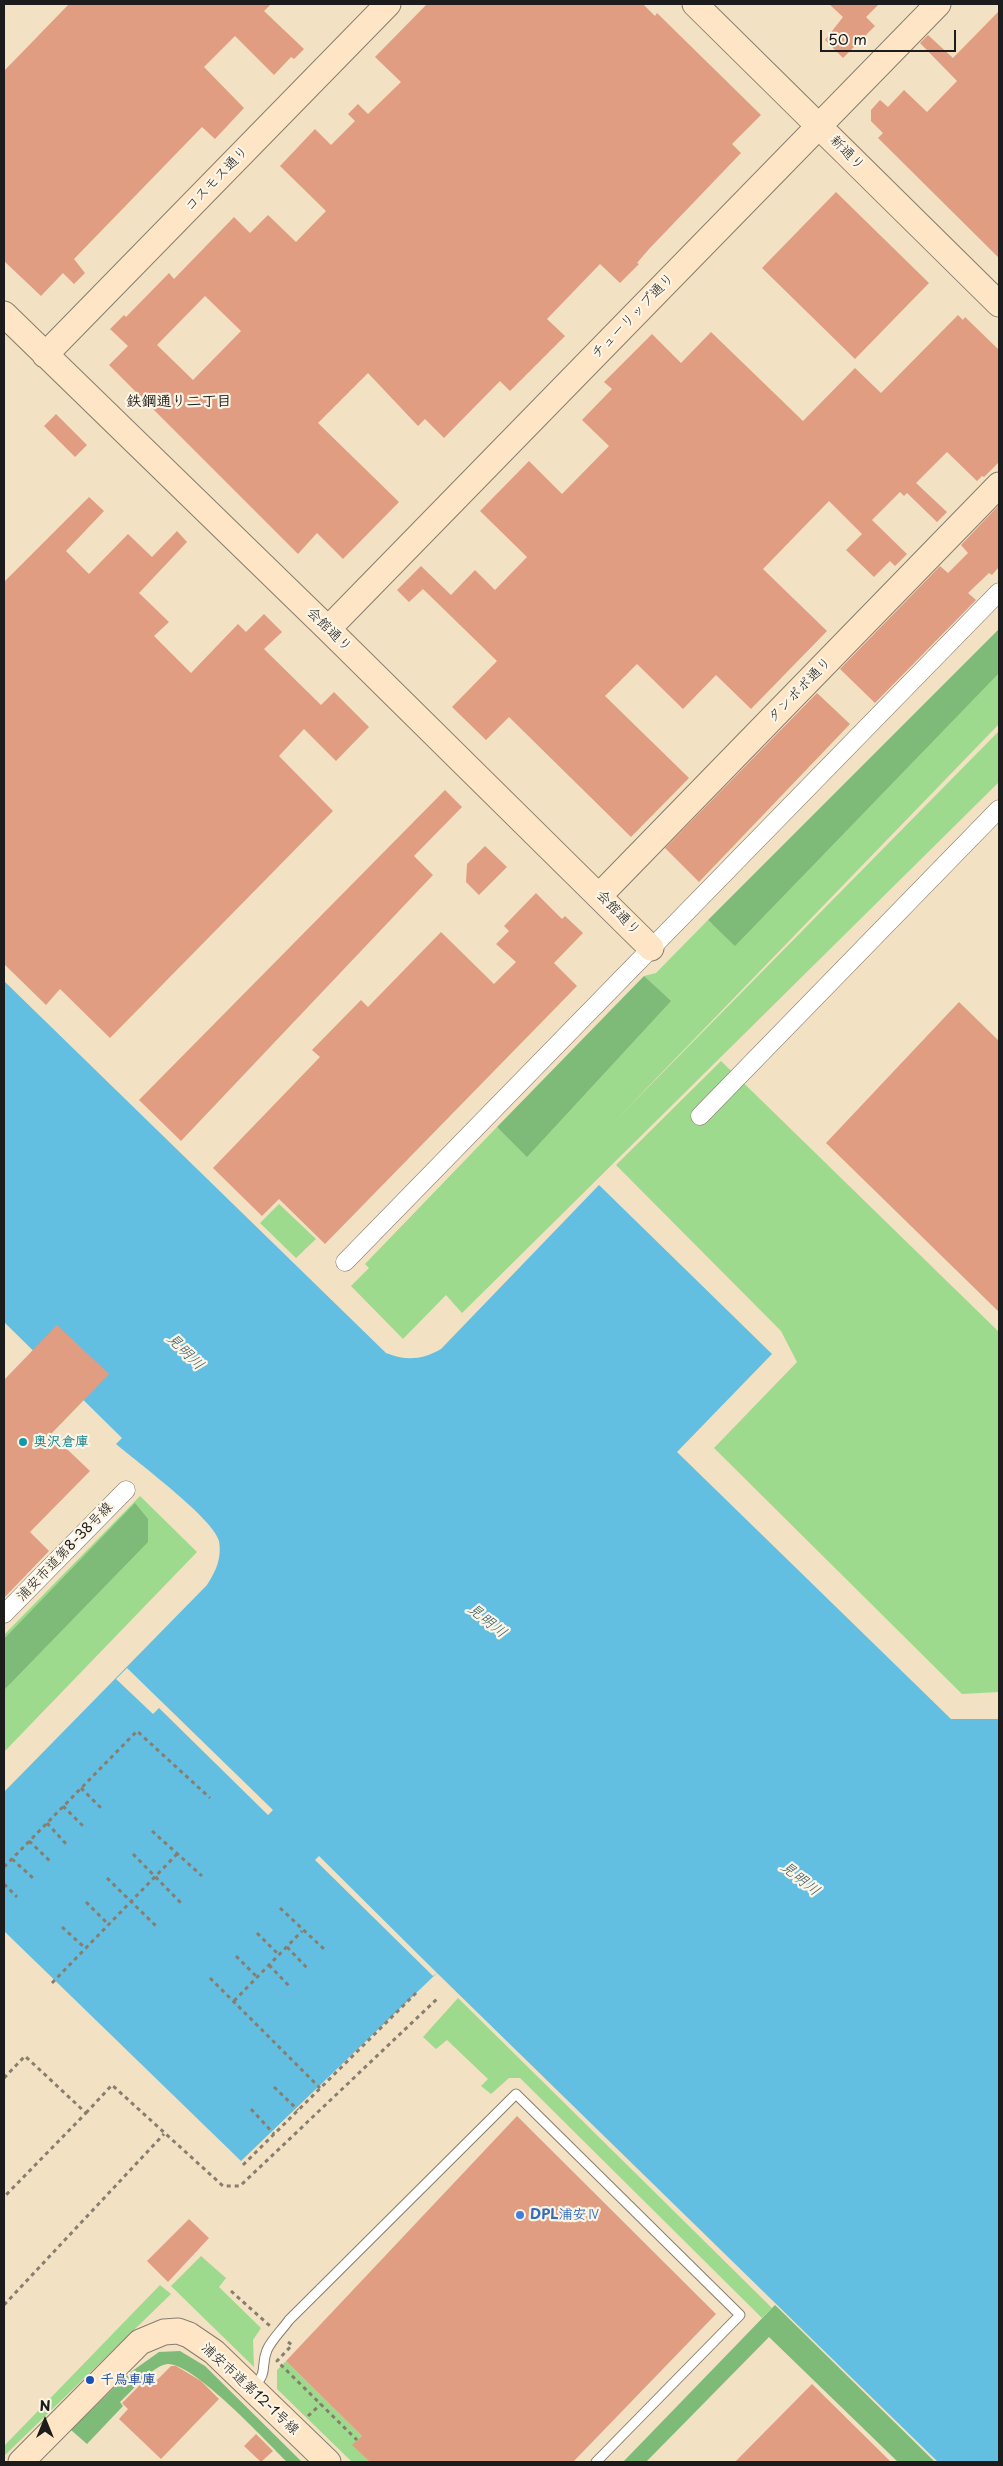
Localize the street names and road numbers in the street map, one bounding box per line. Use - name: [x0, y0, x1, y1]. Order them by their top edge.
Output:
- street label: 新通り: [826, 132, 868, 174]
- street label: コスモス通り: [182, 143, 252, 215]
- street label: チューリップ通り: [588, 270, 678, 362]
- street label: 会館通り: [303, 605, 355, 655]
- street label: タンポポ通り: [765, 654, 835, 726]
- street label: 会館通り: [593, 887, 643, 939]
- street label: 浦安市道第8-38号線: [13, 1499, 117, 1605]
- street label: 浦安市道第12-1号線: [198, 2339, 302, 2439]

